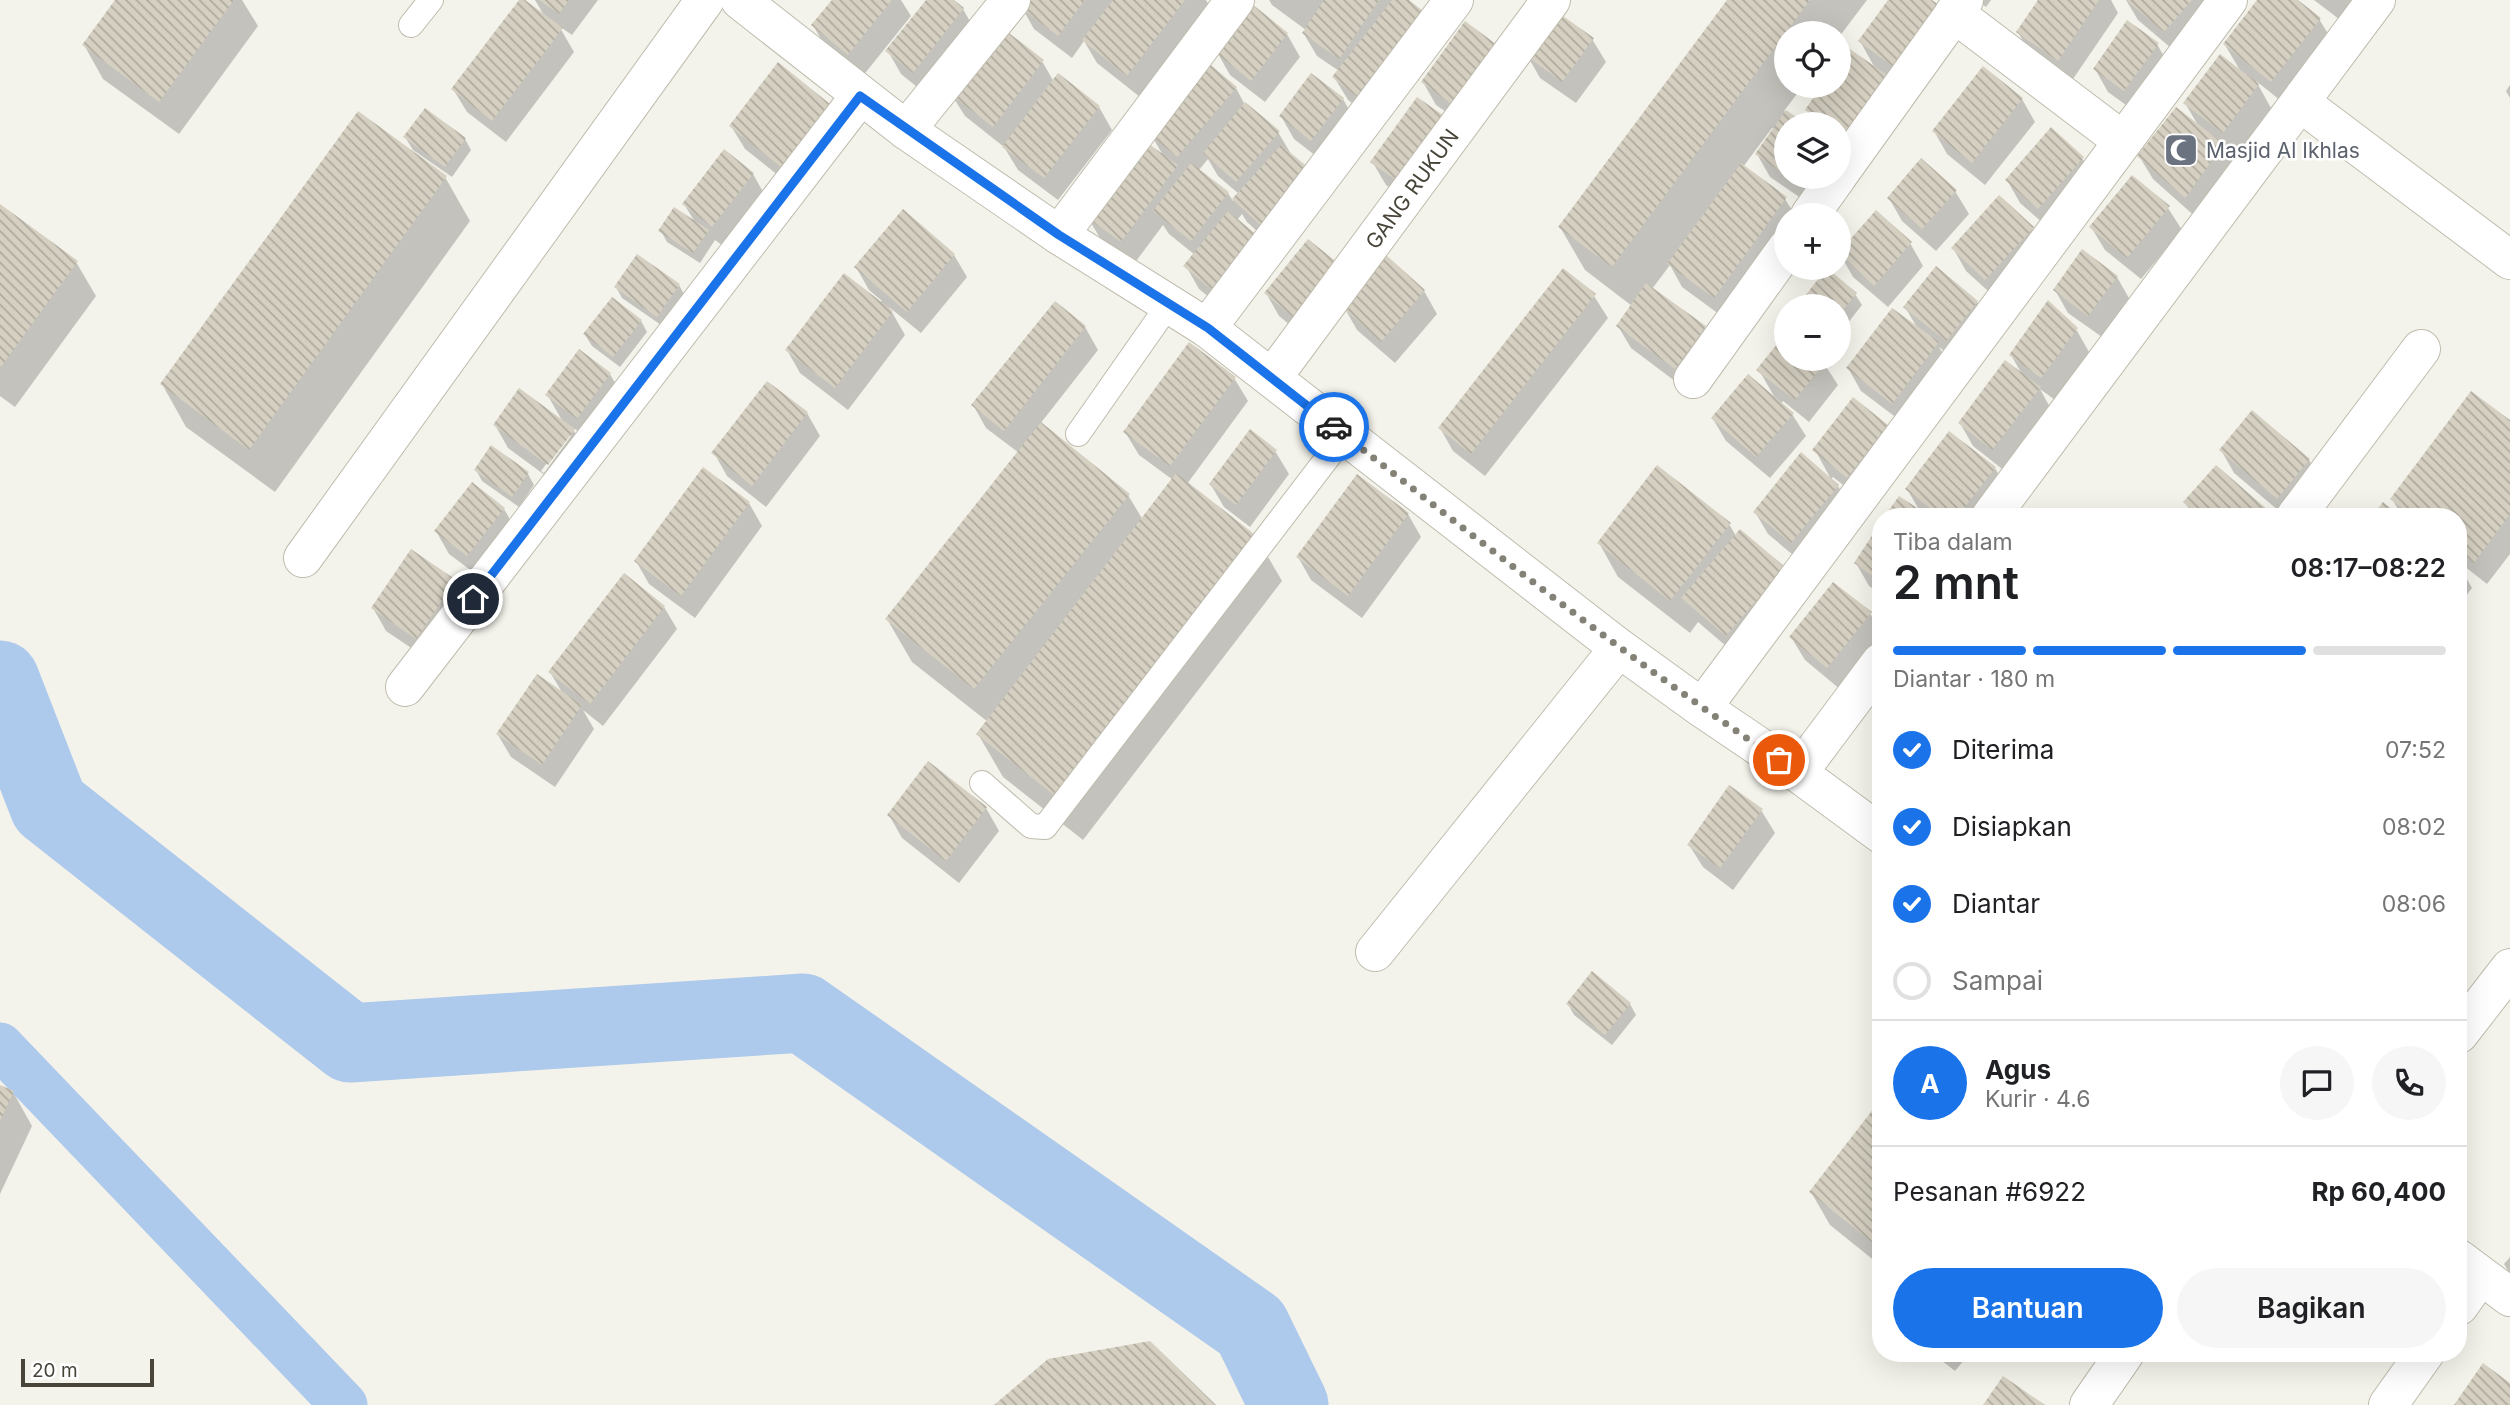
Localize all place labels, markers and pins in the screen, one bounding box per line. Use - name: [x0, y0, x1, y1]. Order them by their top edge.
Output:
- mosque icon: Masjid Al Ikhlas: [2162, 131, 2200, 169]
- place label: Masjid Al Ikhlas: [2206, 138, 2360, 163]
- pin: [443, 569, 503, 629]
- pin: [1749, 730, 1809, 790]

